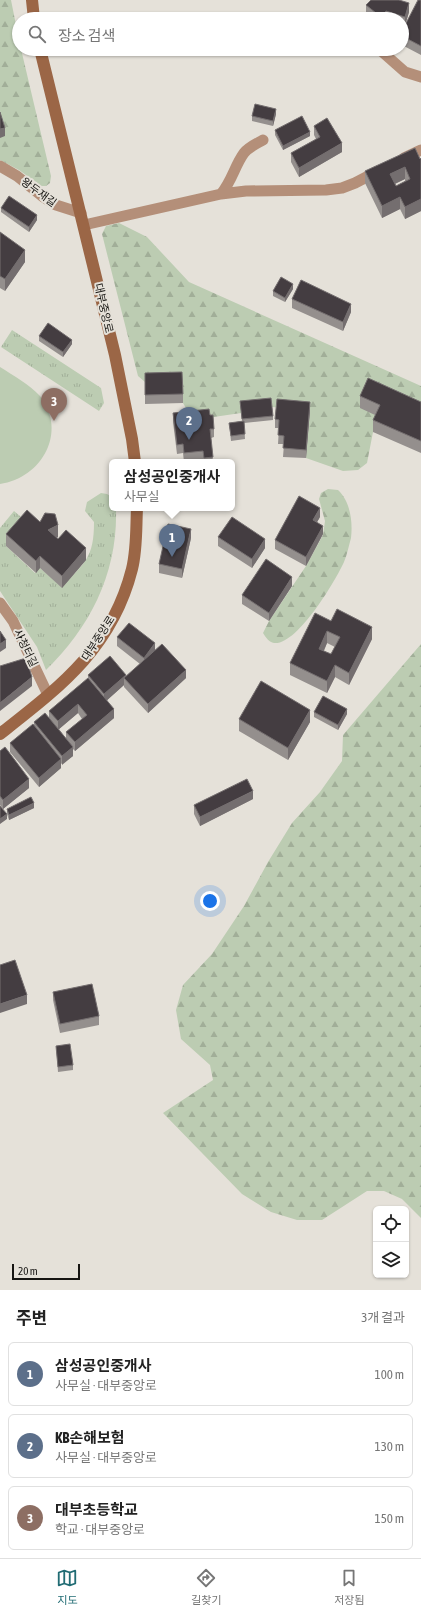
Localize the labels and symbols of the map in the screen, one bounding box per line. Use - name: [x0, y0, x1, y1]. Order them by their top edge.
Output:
- street label: 왕두재길: [19, 175, 59, 209]
- street label: 대부중앙로: [92, 282, 116, 334]
- pin: 3: [41, 388, 67, 421]
- pin: 2: [176, 407, 202, 440]
- pin: 1: [159, 524, 185, 557]
- street label: 대부중앙로: [79, 614, 117, 662]
- street label: 사청터길: [12, 627, 40, 669]
- your location: [200, 891, 220, 911]
- scale bar: [12, 1262, 80, 1281]

